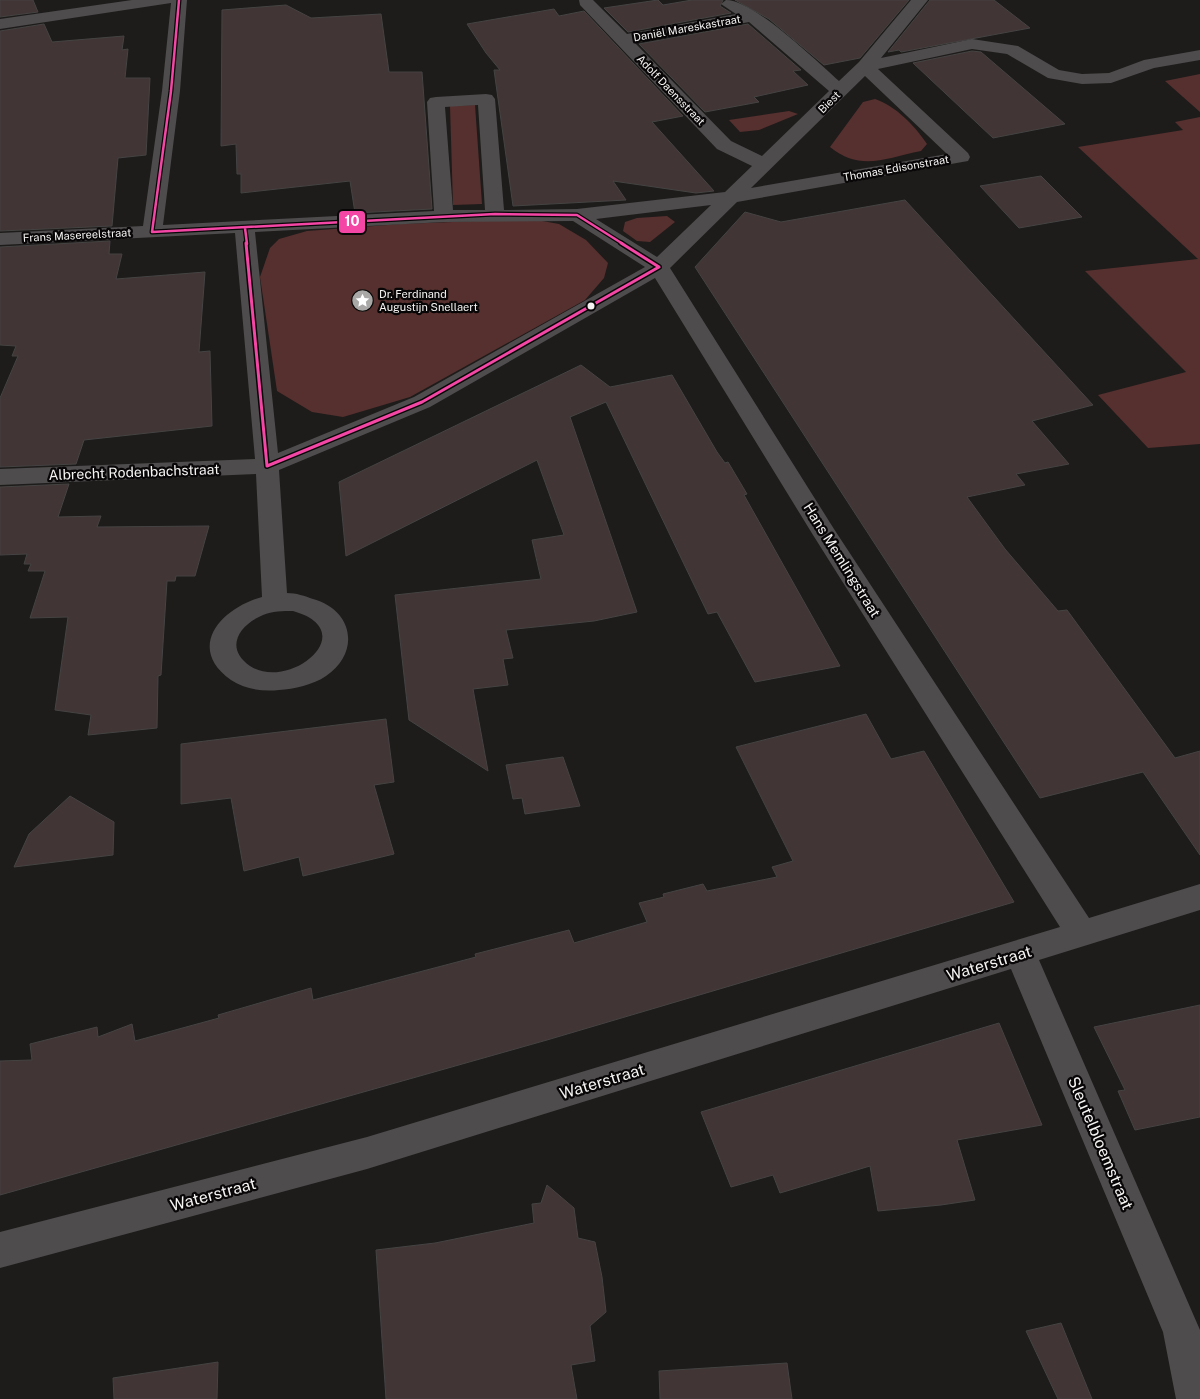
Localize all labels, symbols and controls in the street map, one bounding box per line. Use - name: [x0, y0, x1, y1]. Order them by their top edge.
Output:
- street label: Daniël Mareskastraat: [632, 13, 742, 43]
- street label: Adolf Daensstraat: [635, 53, 707, 127]
- street label: Biest: [816, 89, 842, 115]
- street label: Thomas Edisonstraat: [842, 153, 950, 183]
- line badge: 10: [338, 210, 366, 234]
- text: 10: [344, 213, 360, 229]
- street label: Frans Masereelstraat: [22, 226, 132, 244]
- place icon: Dr. Ferdinand Augustijn Snellaert: [351, 288, 375, 312]
- place label: Dr. Ferdinand Augustijn Snellaert: [379, 288, 478, 313]
- unlabelled marker: [586, 301, 596, 311]
- street label: Albrecht Rodenbachstraat: [48, 461, 220, 483]
- street label: Hans Memlingstraat: [800, 500, 884, 620]
- street label: Waterstraat: [944, 942, 1034, 985]
- street label: Waterstraat: [557, 1060, 647, 1103]
- street label: Sleutelbloemstraat: [1064, 1074, 1137, 1213]
- street label: Waterstraat: [168, 1174, 258, 1215]

